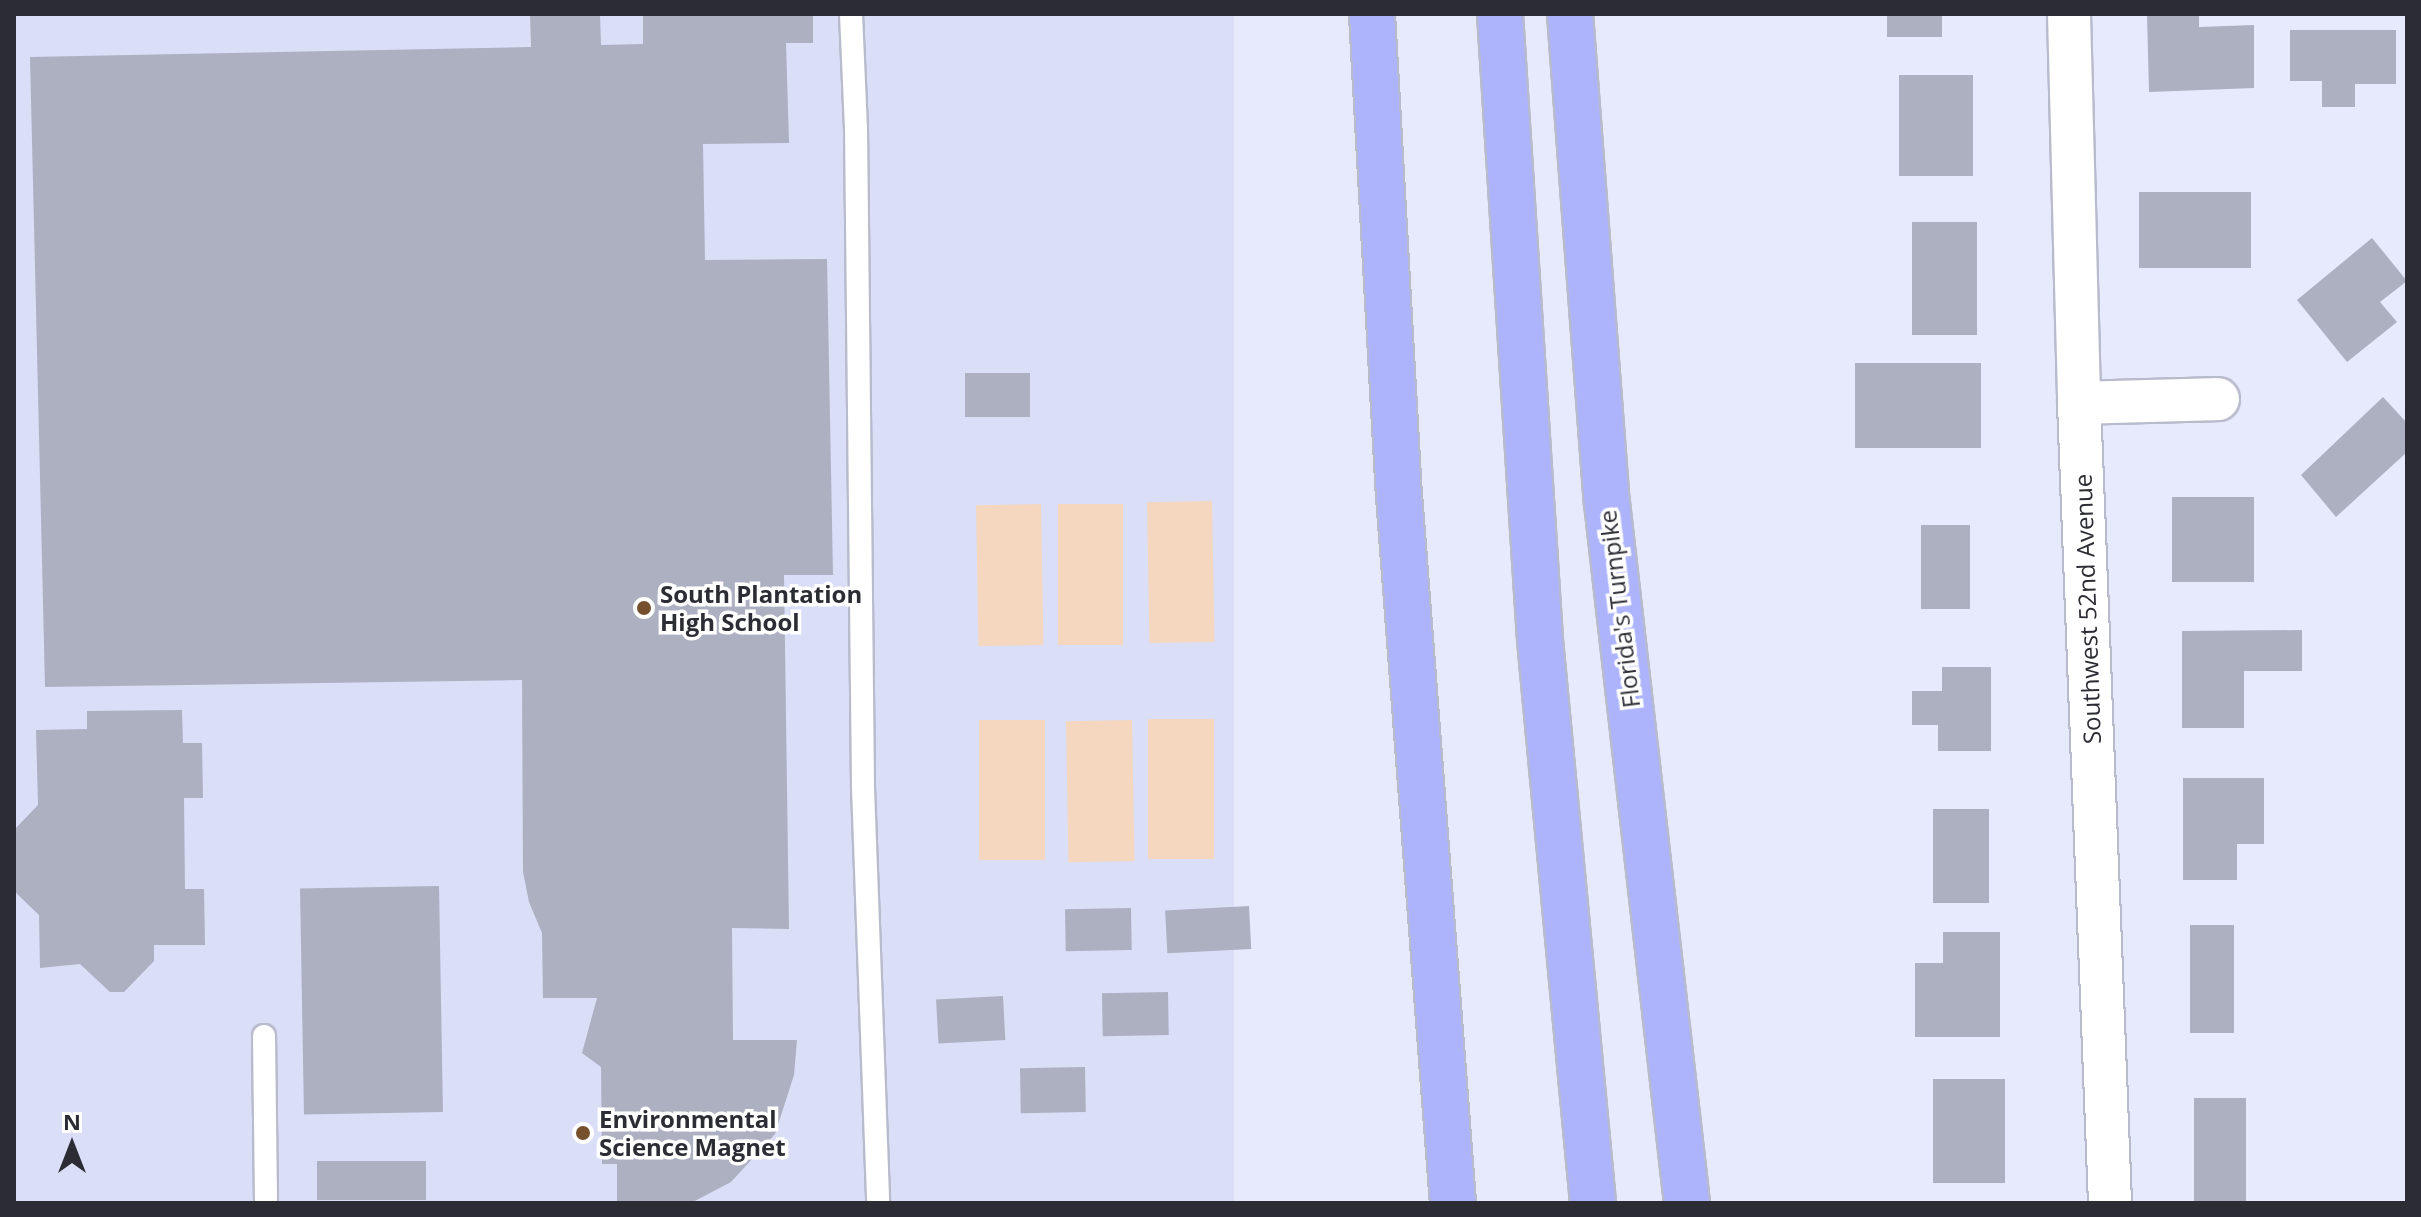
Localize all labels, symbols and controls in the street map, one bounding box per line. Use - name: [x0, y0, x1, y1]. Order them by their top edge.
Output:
- street label: Southwest 52nd Avenue: [2068, 473, 2106, 745]
- street label: Florida's Turnpike: [1593, 508, 1645, 710]
- place label: South Plantation High School: [660, 580, 862, 636]
- marker: South Plantation High School: [635, 599, 653, 617]
- north arrow: [32, 1105, 112, 1185]
- place label: Environmental Science Magnet: [599, 1105, 786, 1161]
- text: N: [63, 1106, 81, 1136]
- marker: Environmental Science Magnet: [574, 1124, 592, 1142]

